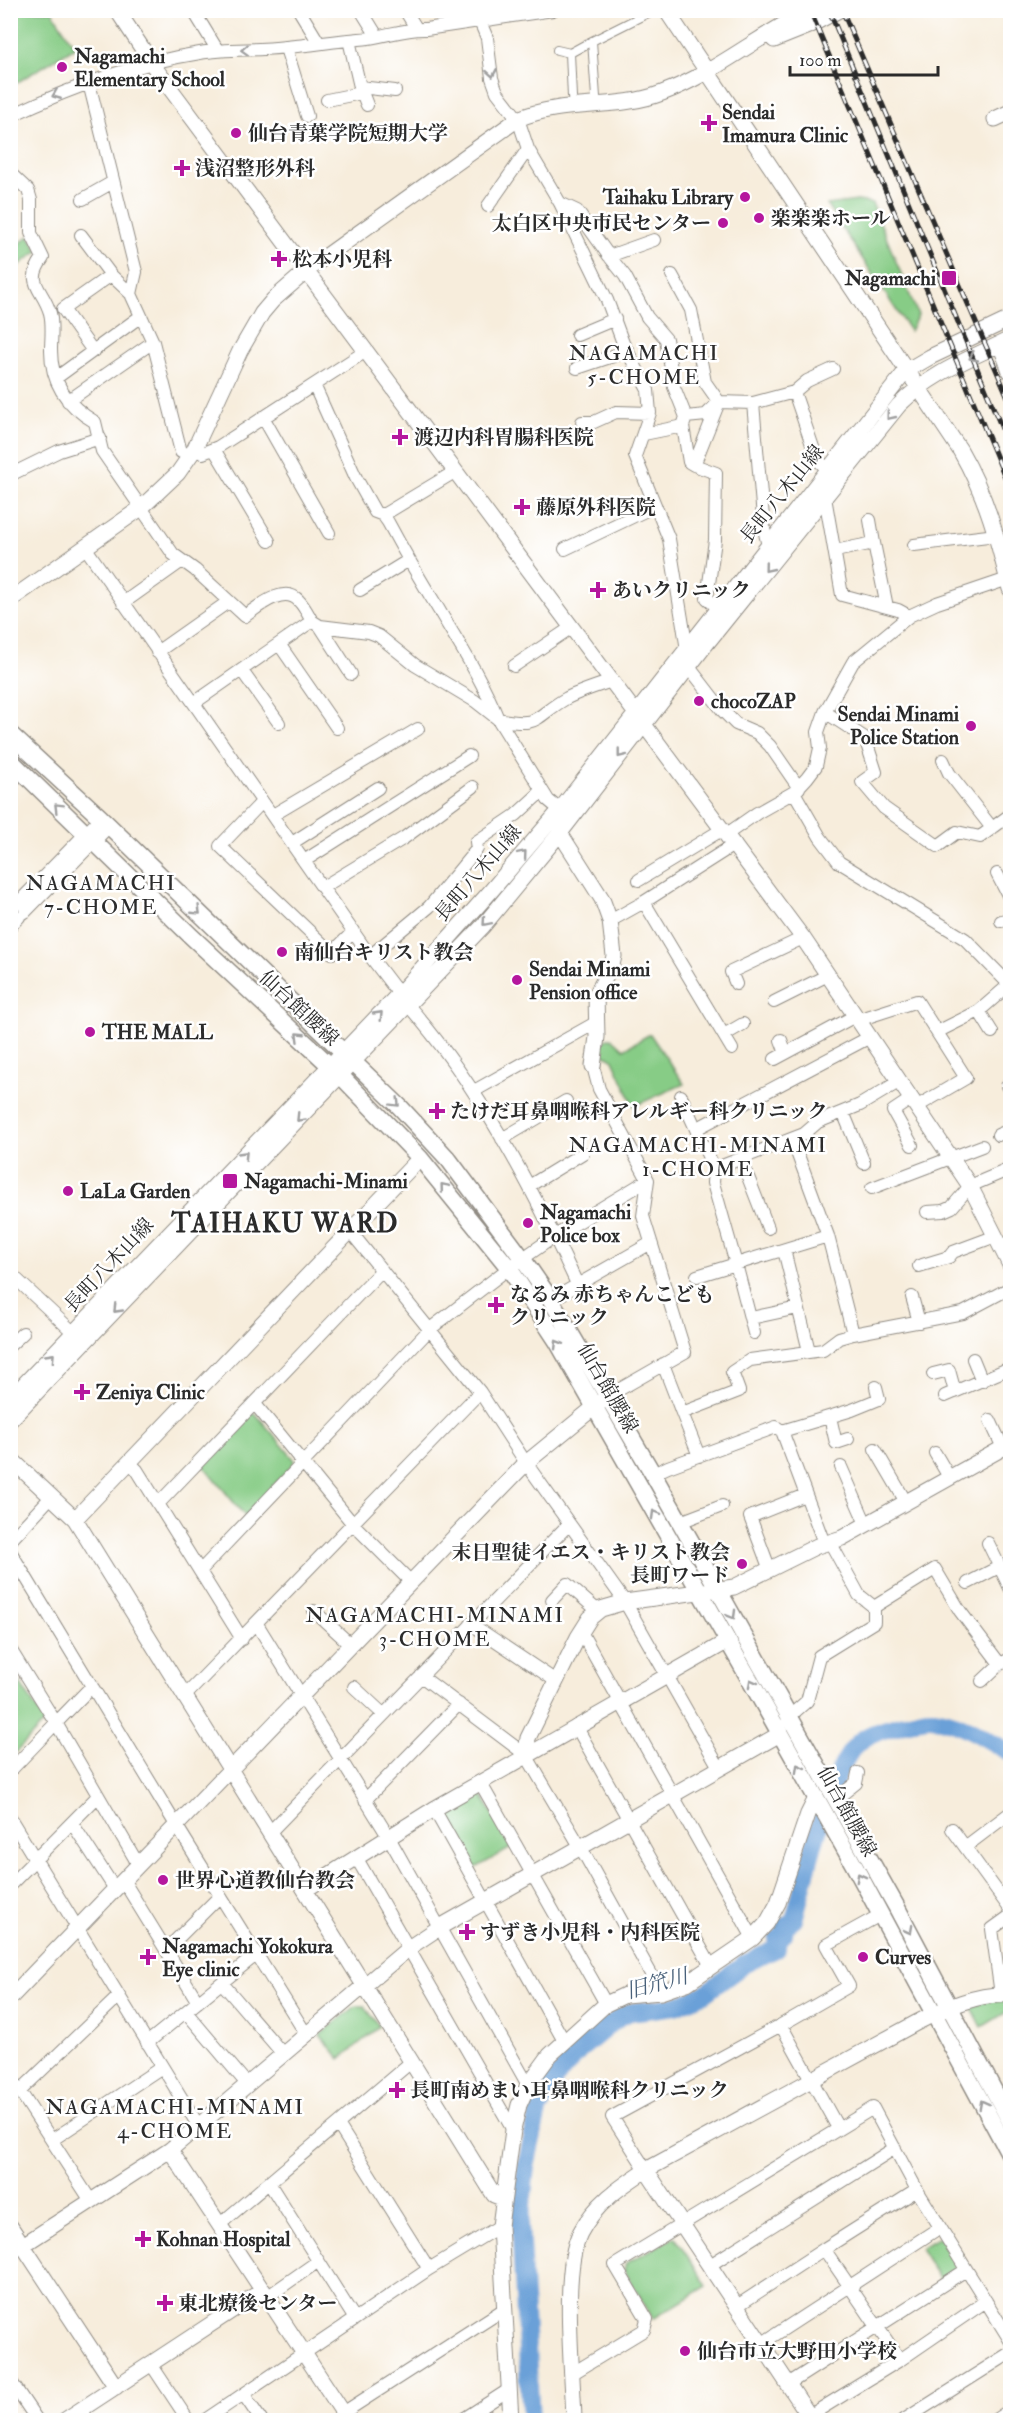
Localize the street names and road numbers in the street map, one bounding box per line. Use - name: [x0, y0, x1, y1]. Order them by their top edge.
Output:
- street label: 長町八木山線: [735, 440, 829, 548]
- street label: 長町八木山線: [429, 820, 527, 926]
- street label: 仙台館腰線: [254, 965, 344, 1051]
- street label: 長町八木山線: [59, 1213, 159, 1317]
- street label: 仙台館腰線: [572, 1338, 644, 1438]
- street label: 仙台館腰線: [812, 1761, 882, 1861]

